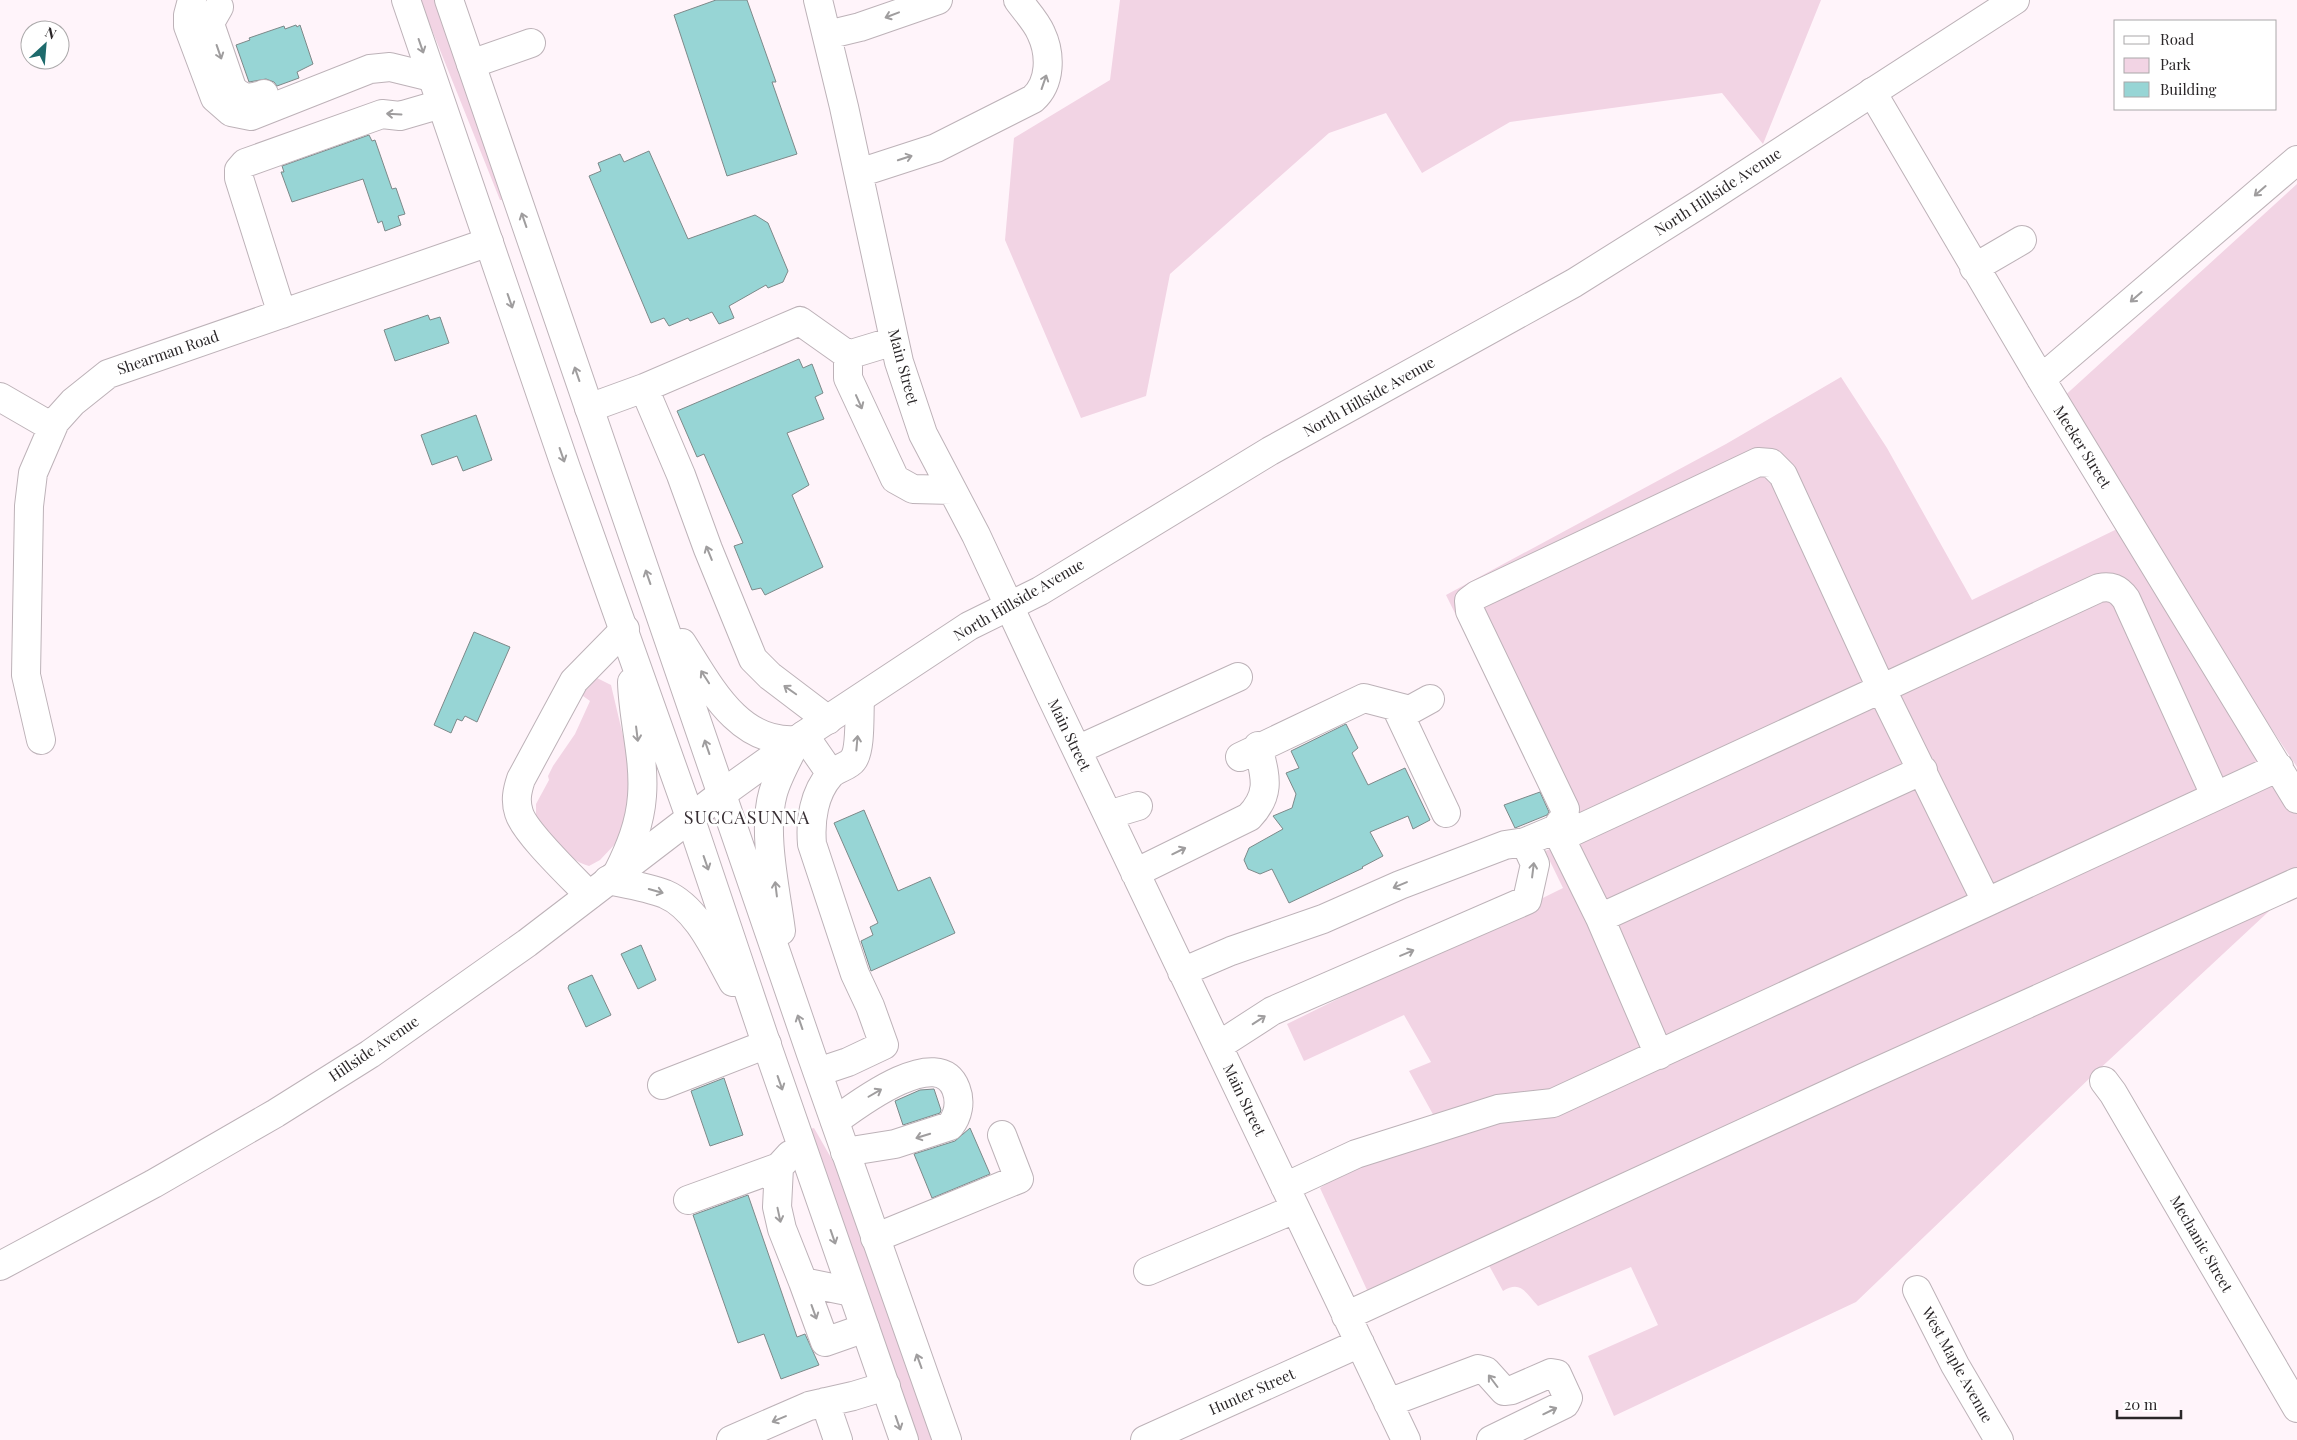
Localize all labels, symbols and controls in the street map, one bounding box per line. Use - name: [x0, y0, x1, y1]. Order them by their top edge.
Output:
- one-way arrow: [885, 11, 900, 20]
- north arrow: [20, 20, 70, 70]
- legend: [2114, 20, 2277, 110]
- text: N: [42, 22, 60, 44]
- text: Road: [2160, 29, 2194, 49]
- one-way arrow: [417, 38, 426, 54]
- one-way arrow: [215, 43, 225, 59]
- text: Park: [2160, 54, 2192, 74]
- one-way arrow: [1040, 74, 1050, 90]
- text: Building: [2160, 79, 2217, 99]
- one-way arrow: [386, 110, 402, 119]
- street label: North Hillside Avenue: [1650, 143, 1785, 240]
- one-way arrow: [897, 153, 913, 162]
- one-way arrow: [2254, 186, 2267, 197]
- one-way arrow: [519, 213, 528, 229]
- one-way arrow: [2130, 291, 2143, 303]
- one-way arrow: [505, 293, 515, 309]
- street label: Shearman Road: [114, 325, 221, 379]
- street label: Main Street: [884, 327, 924, 408]
- street label: North Hillside Avenue: [1299, 352, 1438, 441]
- one-way arrow: [572, 367, 581, 382]
- one-way arrow: [854, 394, 864, 409]
- street label: Meeker Street: [2050, 401, 2117, 492]
- one-way arrow: [558, 447, 567, 462]
- one-way arrow: [704, 546, 713, 561]
- street label: North Hillside Avenue: [950, 554, 1087, 645]
- one-way arrow: [643, 570, 652, 585]
- one-way arrow: [699, 671, 709, 685]
- one-way arrow: [783, 685, 797, 695]
- street label: Main Street: [1044, 695, 1096, 775]
- one-way arrow: [632, 725, 642, 741]
- one-way arrow: [852, 736, 862, 752]
- one-way arrow: [702, 740, 711, 755]
- district label: SUCCASUNNA: [684, 805, 810, 829]
- one-way arrow: [1171, 846, 1186, 855]
- one-way arrow: [702, 854, 711, 870]
- one-way arrow: [1528, 862, 1538, 878]
- one-way arrow: [1393, 881, 1408, 890]
- one-way arrow: [771, 882, 781, 898]
- one-way arrow: [647, 887, 663, 897]
- one-way arrow: [1399, 947, 1414, 957]
- street label: Hillside Avenue: [325, 1011, 422, 1086]
- one-way arrow: [795, 1014, 805, 1030]
- one-way arrow: [1252, 1014, 1266, 1025]
- street label: Main Street: [1219, 1060, 1271, 1140]
- one-way arrow: [776, 1075, 785, 1090]
- one-way arrow: [867, 1088, 882, 1098]
- one-way arrow: [915, 1131, 931, 1141]
- street label: Mechanic Street: [2166, 1191, 2238, 1296]
- one-way arrow: [775, 1207, 784, 1223]
- one-way arrow: [829, 1228, 838, 1244]
- street label: West Maple Avenue: [1917, 1302, 1998, 1426]
- one-way arrow: [810, 1304, 819, 1319]
- one-way arrow: [914, 1354, 923, 1369]
- street label: Hunter Street: [1205, 1363, 1298, 1419]
- one-way arrow: [1488, 1374, 1498, 1388]
- scale bar: [2117, 1388, 2181, 1420]
- text: 20 m: [2124, 1394, 2158, 1414]
- one-way arrow: [1542, 1406, 1557, 1415]
- one-way arrow: [772, 1415, 787, 1424]
- one-way arrow: [894, 1415, 904, 1431]

